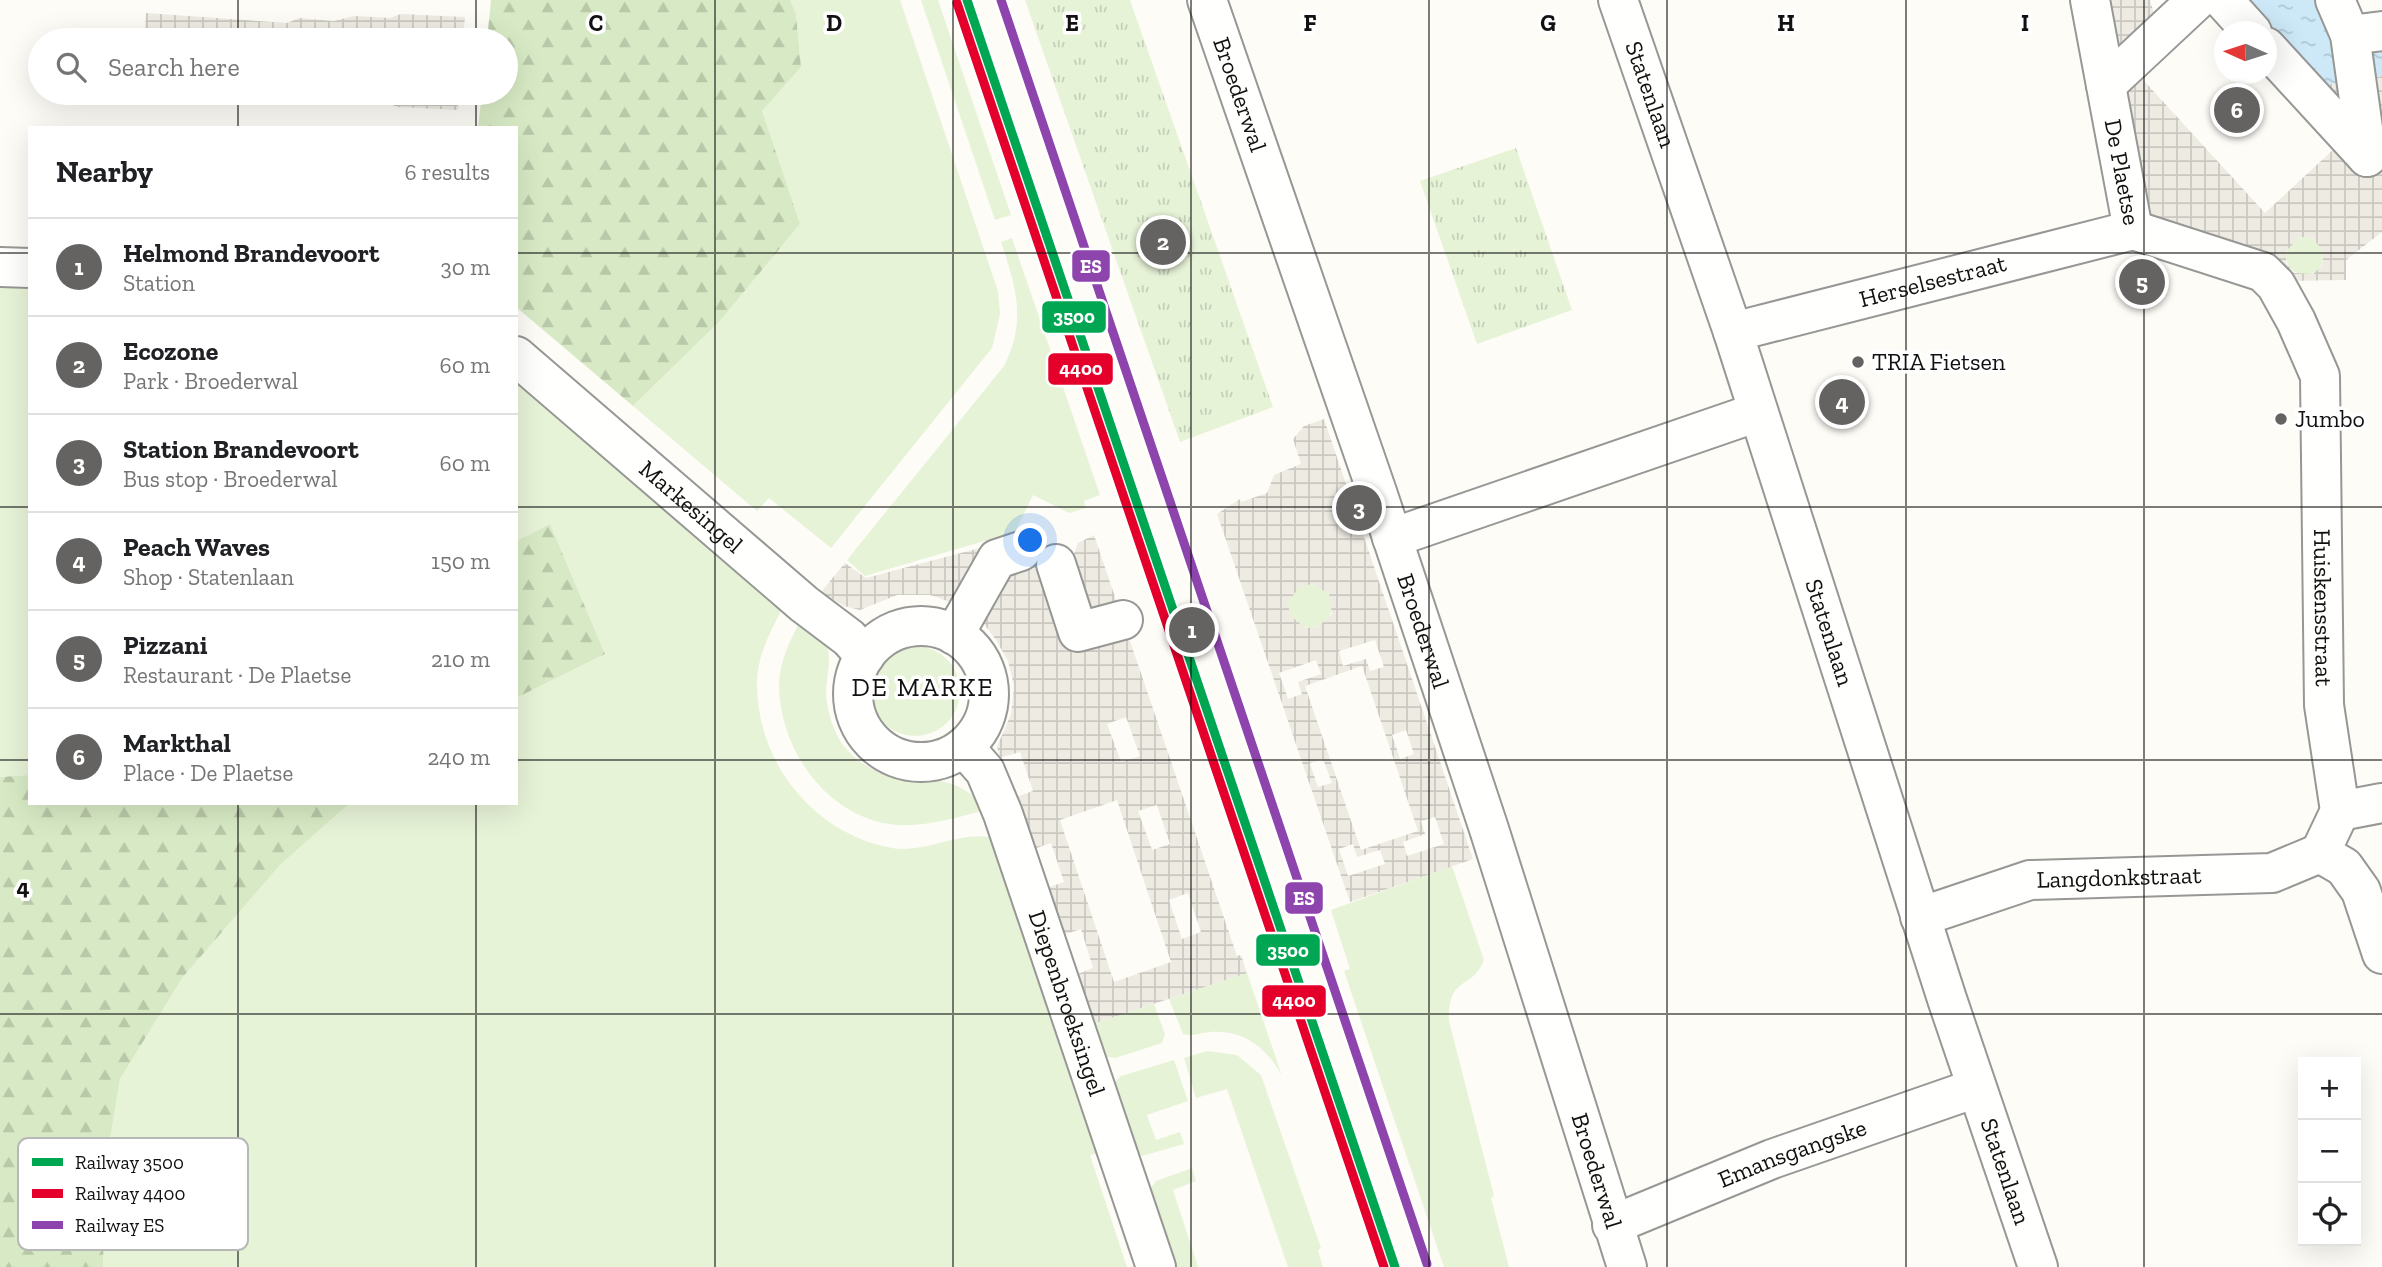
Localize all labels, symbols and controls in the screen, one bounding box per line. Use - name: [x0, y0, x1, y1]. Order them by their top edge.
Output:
- text: C: [589, 9, 603, 37]
- text: D: [826, 9, 842, 37]
- text: E: [1065, 9, 1079, 37]
- text: F: [1303, 9, 1317, 37]
- text: G: [1540, 9, 1556, 37]
- text: H: [1777, 9, 1795, 37]
- text: I: [2021, 9, 2029, 37]
- north arrow: [2214, 21, 2277, 84]
- search box: [28, 28, 518, 105]
- street label: Broederwal: [1207, 33, 1273, 155]
- street label: Statenlaan: [1619, 37, 1683, 152]
- icon: search: [52, 48, 90, 86]
- text: Search here: [108, 51, 240, 83]
- pin: 6: [2214, 84, 2260, 136]
- street label: De Plaetse: [2099, 116, 2147, 227]
- text: Nearby: [56, 154, 153, 190]
- text: 6 results: [404, 158, 490, 186]
- pin: 2: [1140, 216, 1186, 268]
- text: Helmond Brandevoort: [123, 237, 379, 269]
- street label: Herselsestraat: [1856, 248, 2009, 313]
- line badge: ES: [1071, 249, 1111, 283]
- text: 1: [74, 253, 84, 281]
- text: 30 m: [440, 253, 490, 281]
- text: ES: [1080, 255, 1102, 278]
- pin: 5: [2119, 256, 2165, 308]
- text: Station: [123, 269, 195, 297]
- line badge: 3500: [1041, 300, 1107, 334]
- text: 3500: [1053, 305, 1095, 328]
- text: Ecozone: [123, 335, 218, 367]
- place label: TRIA Fietsen: [1872, 347, 2006, 376]
- text: 2: [73, 351, 85, 379]
- text: 60 m: [439, 351, 490, 379]
- line badge: 4400: [1047, 352, 1114, 386]
- marker: TRIA Fietsen: [1850, 354, 1866, 370]
- text: 4400: [1059, 357, 1103, 380]
- text: Park · Broederwal: [123, 367, 298, 395]
- pin: 4: [1819, 376, 1865, 428]
- place label: Jumbo: [2295, 404, 2365, 433]
- marker: Jumbo: [2273, 411, 2289, 427]
- text: Station Brandevoort: [123, 433, 359, 465]
- text: 3: [73, 449, 85, 477]
- text: 60 m: [439, 449, 490, 477]
- street label: Markesingel: [634, 454, 749, 559]
- text: Bus stop · Broederwal: [123, 465, 338, 493]
- pin: 3: [1336, 482, 1382, 534]
- your location: [1013, 523, 1047, 557]
- street label: Huiskensstraat: [2308, 529, 2339, 687]
- text: Peach Waves: [123, 531, 270, 563]
- text: 4: [72, 547, 86, 575]
- text: 150 m: [431, 547, 490, 575]
- text: Shop · Statenlaan: [123, 563, 294, 591]
- street label: Broederwal: [1391, 570, 1456, 692]
- street label: Statenlaan: [1799, 575, 1861, 690]
- pin: 1: [1169, 604, 1215, 656]
- text: Pizzani: [123, 629, 207, 661]
- text: 5: [73, 645, 85, 673]
- text: 210 m: [431, 645, 490, 673]
- text: Restaurant · De Plaetse: [123, 661, 351, 689]
- district label: DE MARKE: [851, 671, 995, 703]
- text: Markthal: [123, 727, 231, 759]
- text: 6: [73, 743, 85, 771]
- text: 240 m: [427, 743, 490, 771]
- text: Place · De Plaetse: [123, 759, 293, 787]
- street label: Langdonkstraat: [2036, 860, 2202, 894]
- text: 4: [16, 873, 30, 901]
- line badge: ES: [1284, 881, 1324, 915]
- text: ES: [1293, 887, 1315, 910]
- street label: Diepenbroeksingel: [1023, 906, 1112, 1099]
- line badge: 3500: [1255, 933, 1321, 967]
- text: 3500: [1267, 939, 1309, 962]
- line badge: 4400: [1261, 984, 1327, 1018]
- text: 4400: [1272, 989, 1316, 1012]
- map controls: [2298, 1057, 2361, 1246]
- button: +: [2298, 1057, 2361, 1120]
- street label: Broederwal: [1565, 1109, 1629, 1232]
- street label: Emansgangske: [1713, 1112, 1870, 1194]
- street label: Statenlaan: [1975, 1114, 2038, 1229]
- button: −: [2298, 1120, 2361, 1183]
- legend: [18, 1138, 248, 1250]
- text: Railway 3500: [75, 1151, 184, 1174]
- text: Railway 4400: [75, 1182, 185, 1205]
- button: locate: [2298, 1183, 2361, 1246]
- text: Railway ES: [75, 1214, 164, 1237]

